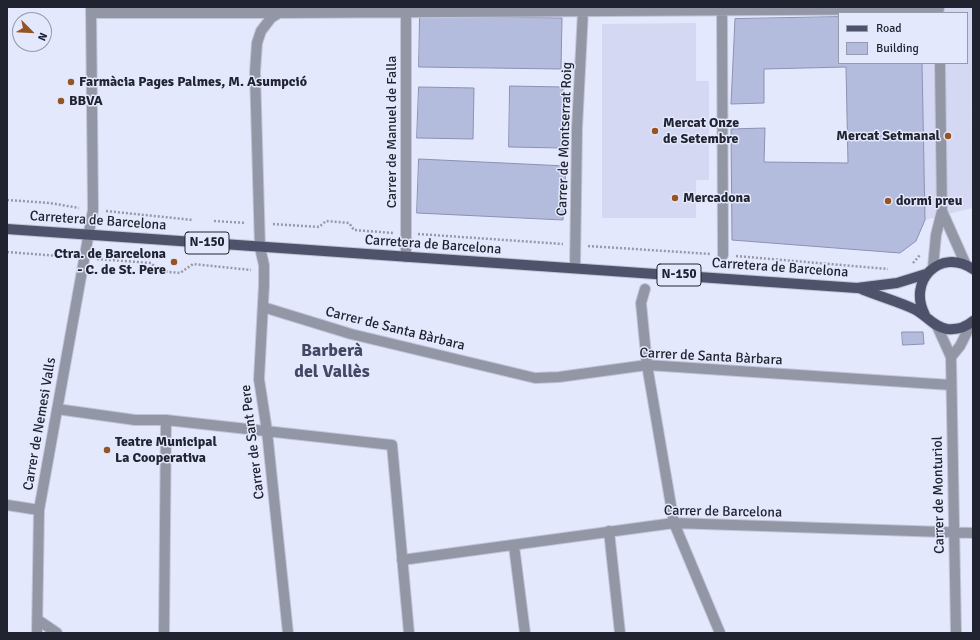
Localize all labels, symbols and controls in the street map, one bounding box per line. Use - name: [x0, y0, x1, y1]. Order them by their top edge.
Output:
- north arrow: [12, 12, 52, 52]
- legend: [838, 12, 968, 64]
- text: Road: [876, 21, 902, 36]
- text: N: [35, 31, 50, 43]
- text: Building: [876, 41, 919, 56]
- street label: Carrer de Manuel de Falla: [384, 56, 400, 208]
- street label: Carrer de Montserrat Roig: [554, 62, 576, 216]
- place label: Farmàcia Pages Palmes, M. Asumpció: [79, 74, 307, 90]
- marker: Farmàcia Pages Palmes, M. Asumpció: [66, 77, 76, 87]
- place label: BBVA: [69, 93, 103, 109]
- marker: BBVA: [56, 96, 66, 106]
- place label: Mercat Onze de Setembre: [663, 115, 739, 148]
- marker: Mercat Onze de Setembre: [650, 126, 660, 136]
- place label: Mercat Setmanal: [836, 128, 940, 144]
- marker: Mercat Setmanal: [943, 131, 953, 141]
- place label: Mercadona: [683, 190, 750, 206]
- marker: Mercadona: [670, 193, 680, 203]
- place label: dormi preu: [896, 193, 962, 209]
- marker: dormi preu: [883, 196, 893, 206]
- street label: Carretera de Barcelona: [29, 208, 167, 234]
- road number: N-150: [185, 232, 229, 254]
- street label: Carretera de Barcelona: [364, 232, 502, 258]
- place label: Ctra. de Barcelona - C. de St. Pere: [54, 246, 166, 278]
- street label: Carretera de Barcelona: [711, 255, 849, 281]
- marker: Ctra. de Barcelona - C. de St. Pere: [169, 257, 179, 267]
- road number: N-150: [657, 264, 701, 286]
- street label: Carrer de Santa Bàrbara: [324, 304, 466, 354]
- district label: Barberà del Vallès: [294, 340, 370, 382]
- street label: Carrer de Santa Bàrbara: [639, 345, 783, 369]
- street label: Carrer de Nemesi Valls: [20, 356, 60, 492]
- street label: Carrer de Sant Pere: [238, 384, 268, 500]
- place label: Teatre Municipal La Cooperativa: [115, 434, 217, 466]
- street label: Carrer de Monturiol: [930, 436, 948, 554]
- marker: Teatre Municipal La Cooperativa: [102, 445, 112, 455]
- street label: Carrer de Barcelona: [664, 503, 782, 521]

